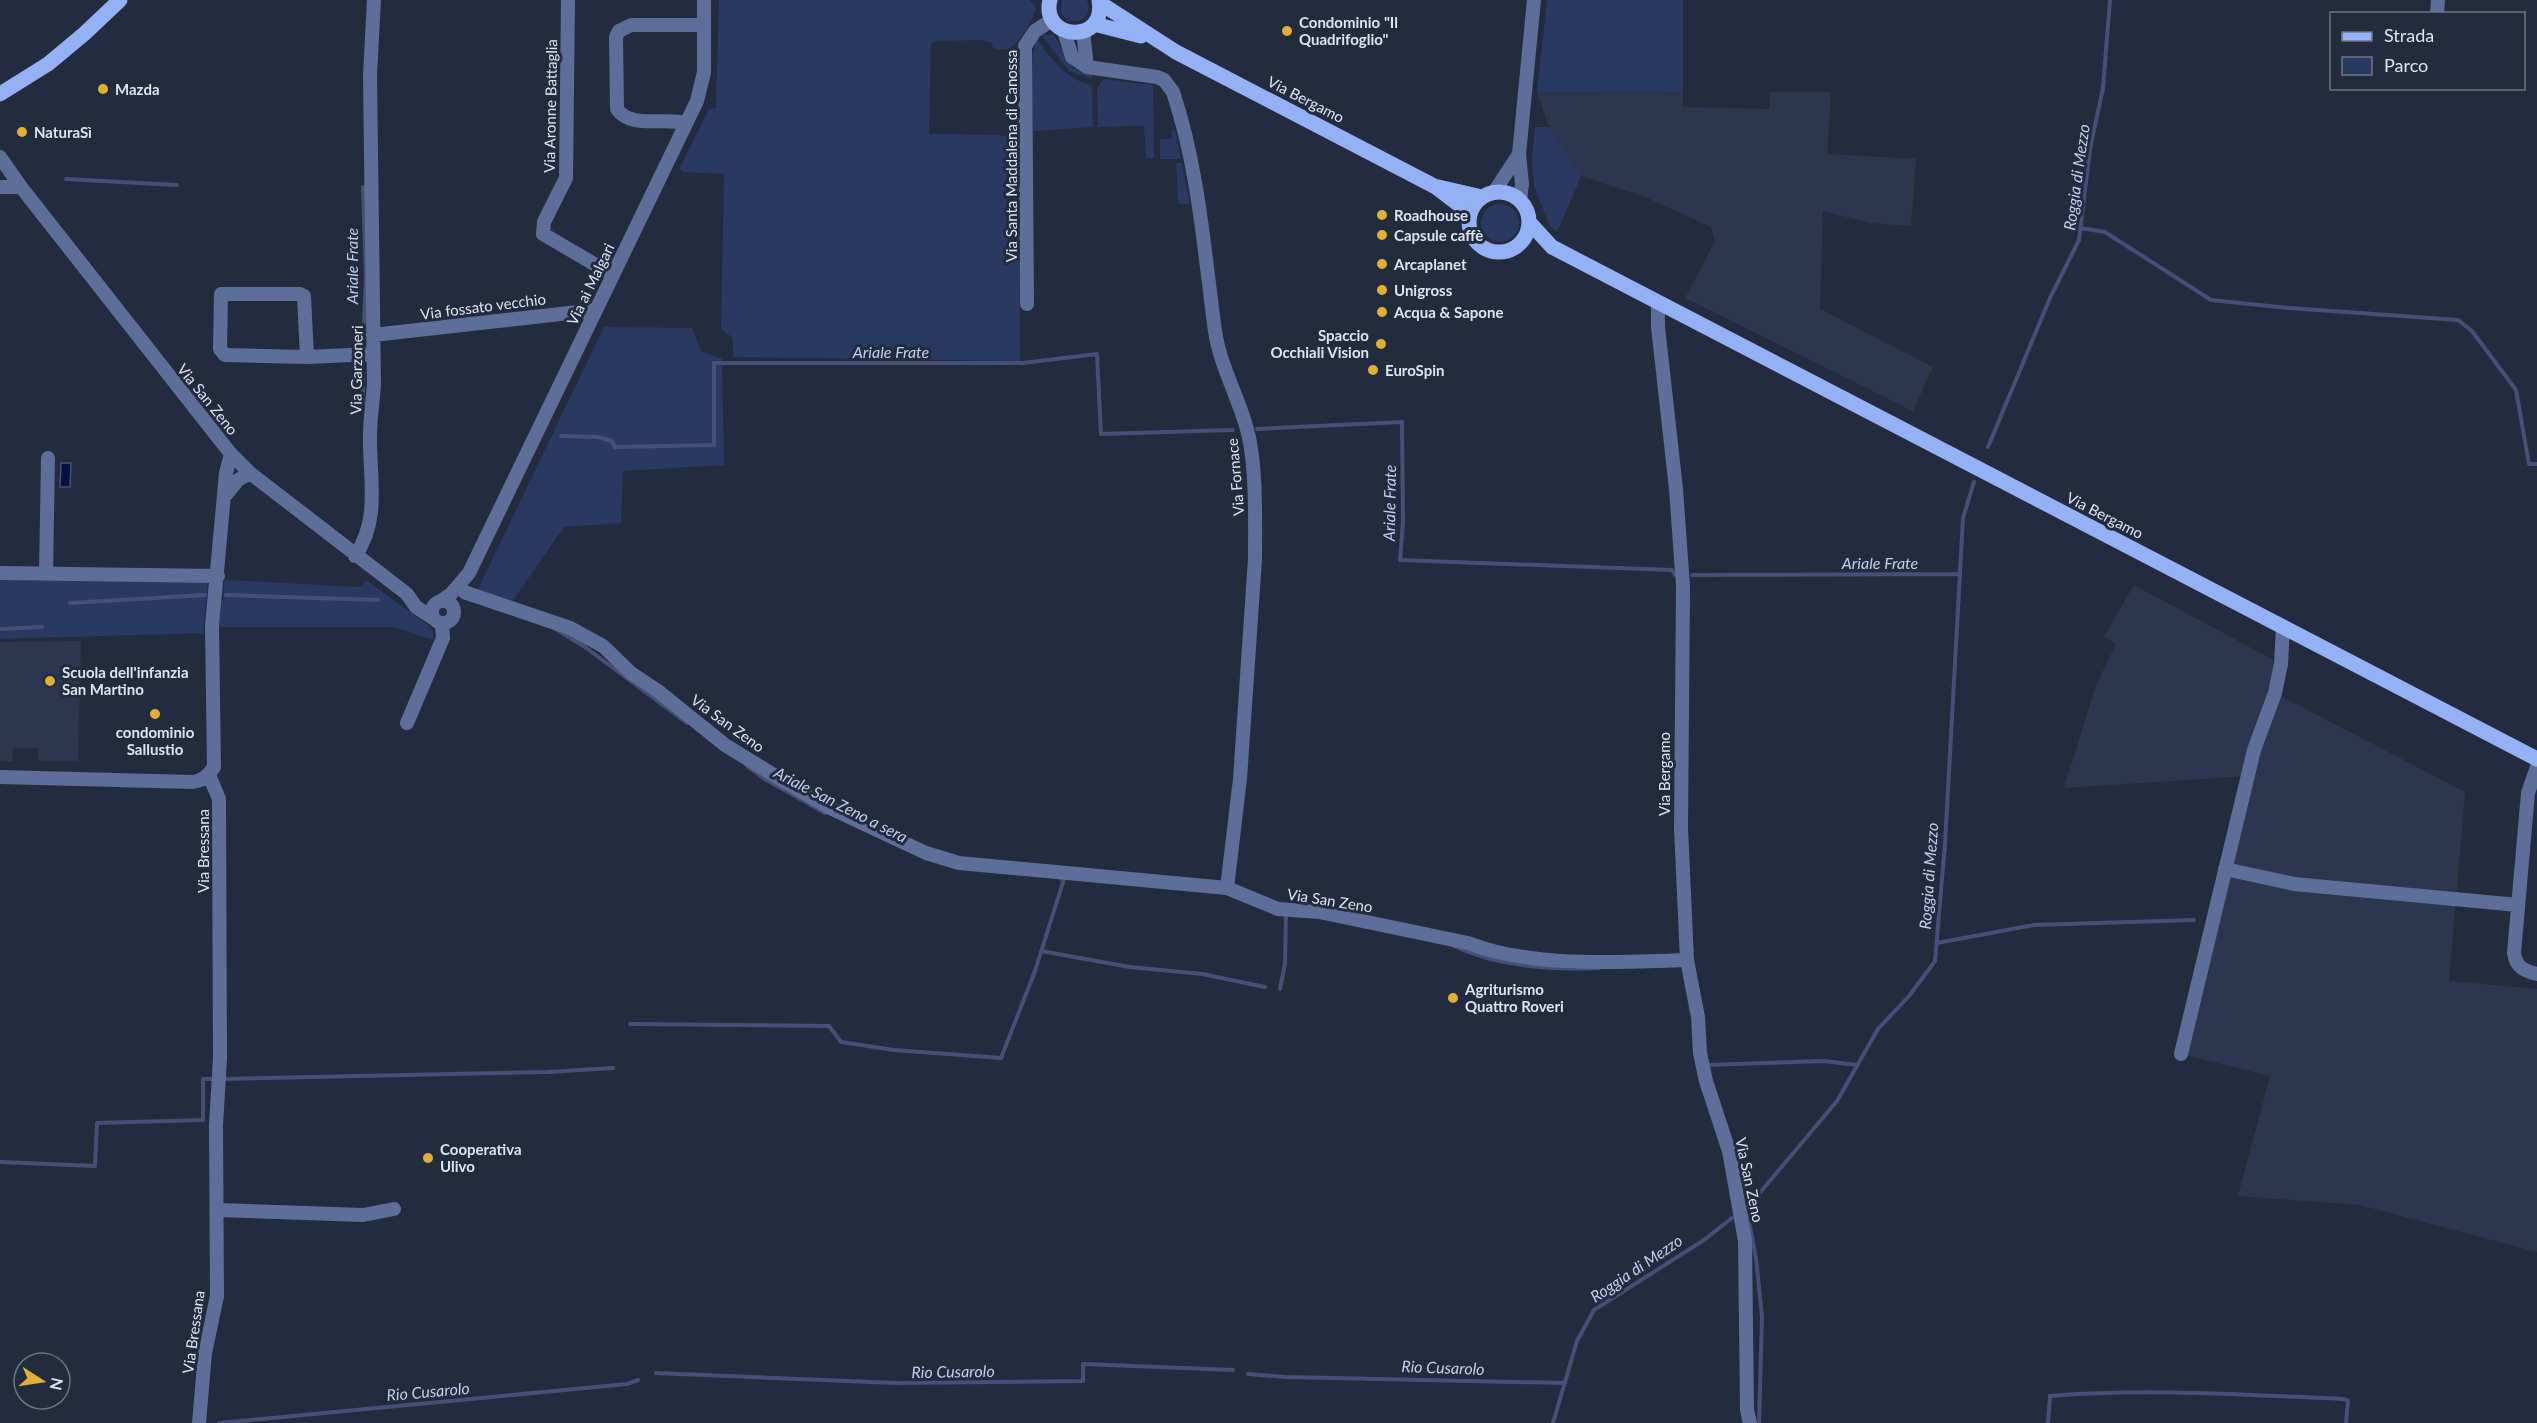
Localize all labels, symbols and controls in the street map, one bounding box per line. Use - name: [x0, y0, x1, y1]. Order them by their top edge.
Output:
- legend: [2330, 12, 2525, 90]
- place label: Condominio "Il Quadrifoglio": [1299, 13, 1398, 48]
- marker: Condominio "Il Quadrifoglio": [1280, 24, 1294, 38]
- text: Strada: [2384, 24, 2434, 46]
- street label: Via Aronne Battaglia: [540, 39, 560, 173]
- street label: Via Santa Maddalena di Canossa: [1002, 50, 1020, 262]
- text: Parco: [2384, 54, 2428, 76]
- street label: Via Bergamo: [1265, 72, 1347, 126]
- place label: Mazda: [115, 80, 160, 98]
- marker: Mazda: [96, 82, 110, 96]
- place label: NaturaSì: [34, 123, 92, 141]
- water label: Roggia di Mezzo: [2059, 123, 2093, 231]
- marker: NaturaSì: [15, 125, 29, 139]
- place label: Roadhouse: [1394, 206, 1468, 224]
- marker: Roadhouse: [1375, 208, 1389, 222]
- place label: Capsule caffè: [1394, 226, 1483, 244]
- water label: Ariale Frate: [342, 227, 361, 305]
- marker: Capsule caffè: [1375, 228, 1389, 242]
- street label: Via ai Malgari: [562, 240, 618, 328]
- place label: Arcaplanet: [1393, 255, 1467, 273]
- marker: Arcaplanet: [1375, 257, 1389, 271]
- place label: Unigross: [1394, 281, 1453, 299]
- marker: Unigross: [1375, 283, 1389, 297]
- street label: Via fossato vecchio: [419, 289, 547, 323]
- place label: Acqua & Sapone: [1393, 303, 1503, 321]
- marker: Acqua & Sapone: [1375, 305, 1389, 319]
- street label: Via Garzoneri: [346, 325, 366, 415]
- place label: Spaccio Occhiali Vision: [1270, 326, 1369, 361]
- marker: Spaccio Occhiali Vision: [1374, 337, 1388, 351]
- water label: Ariale Frate: [852, 342, 930, 361]
- street label: Via San Zeno: [174, 360, 242, 438]
- place label: EuroSpin: [1385, 361, 1445, 379]
- marker: EuroSpin: [1366, 363, 1380, 377]
- street label: Via Fornace: [1223, 437, 1247, 516]
- water label: Ariale Frate: [1379, 464, 1399, 542]
- street label: Via Bergamo: [2064, 488, 2146, 542]
- water label: Ariale Frate: [1841, 553, 1919, 572]
- place label: Scuola dell'infanzia San Martino: [62, 663, 189, 698]
- marker: Scuola dell'infanzia San Martino: [43, 674, 57, 688]
- street label: Via San Zeno: [688, 690, 768, 756]
- marker: condominio Sallustio: [148, 707, 162, 721]
- place label: condominio Sallustio: [116, 723, 195, 758]
- street label: Via Bergamo: [1655, 732, 1673, 816]
- water label: Ariale San Zeno a sera: [770, 762, 911, 846]
- street label: Via Bressana: [194, 809, 212, 893]
- water label: Roggia di Mezzo: [1915, 822, 1941, 930]
- street label: Via San Zeno: [1286, 884, 1374, 916]
- place label: Agriturismo Quattro Roveri: [1464, 980, 1564, 1015]
- marker: Agriturismo Quattro Roveri: [1446, 991, 1460, 1005]
- street label: Via San Zeno: [1732, 1136, 1768, 1224]
- place label: Cooperativa Ulivo: [440, 1140, 522, 1175]
- marker: Cooperativa Ulivo: [421, 1151, 435, 1165]
- water label: Roggia di Mezzo: [1586, 1230, 1686, 1306]
- street label: Via Bressana: [178, 1289, 208, 1375]
- north arrow: [12, 1351, 72, 1411]
- water label: Rio Cusarolo: [1401, 1356, 1485, 1378]
- water label: Rio Cusarolo: [911, 1361, 995, 1381]
- text: N: [47, 1376, 68, 1392]
- water label: Rio Cusarolo: [386, 1378, 470, 1404]

